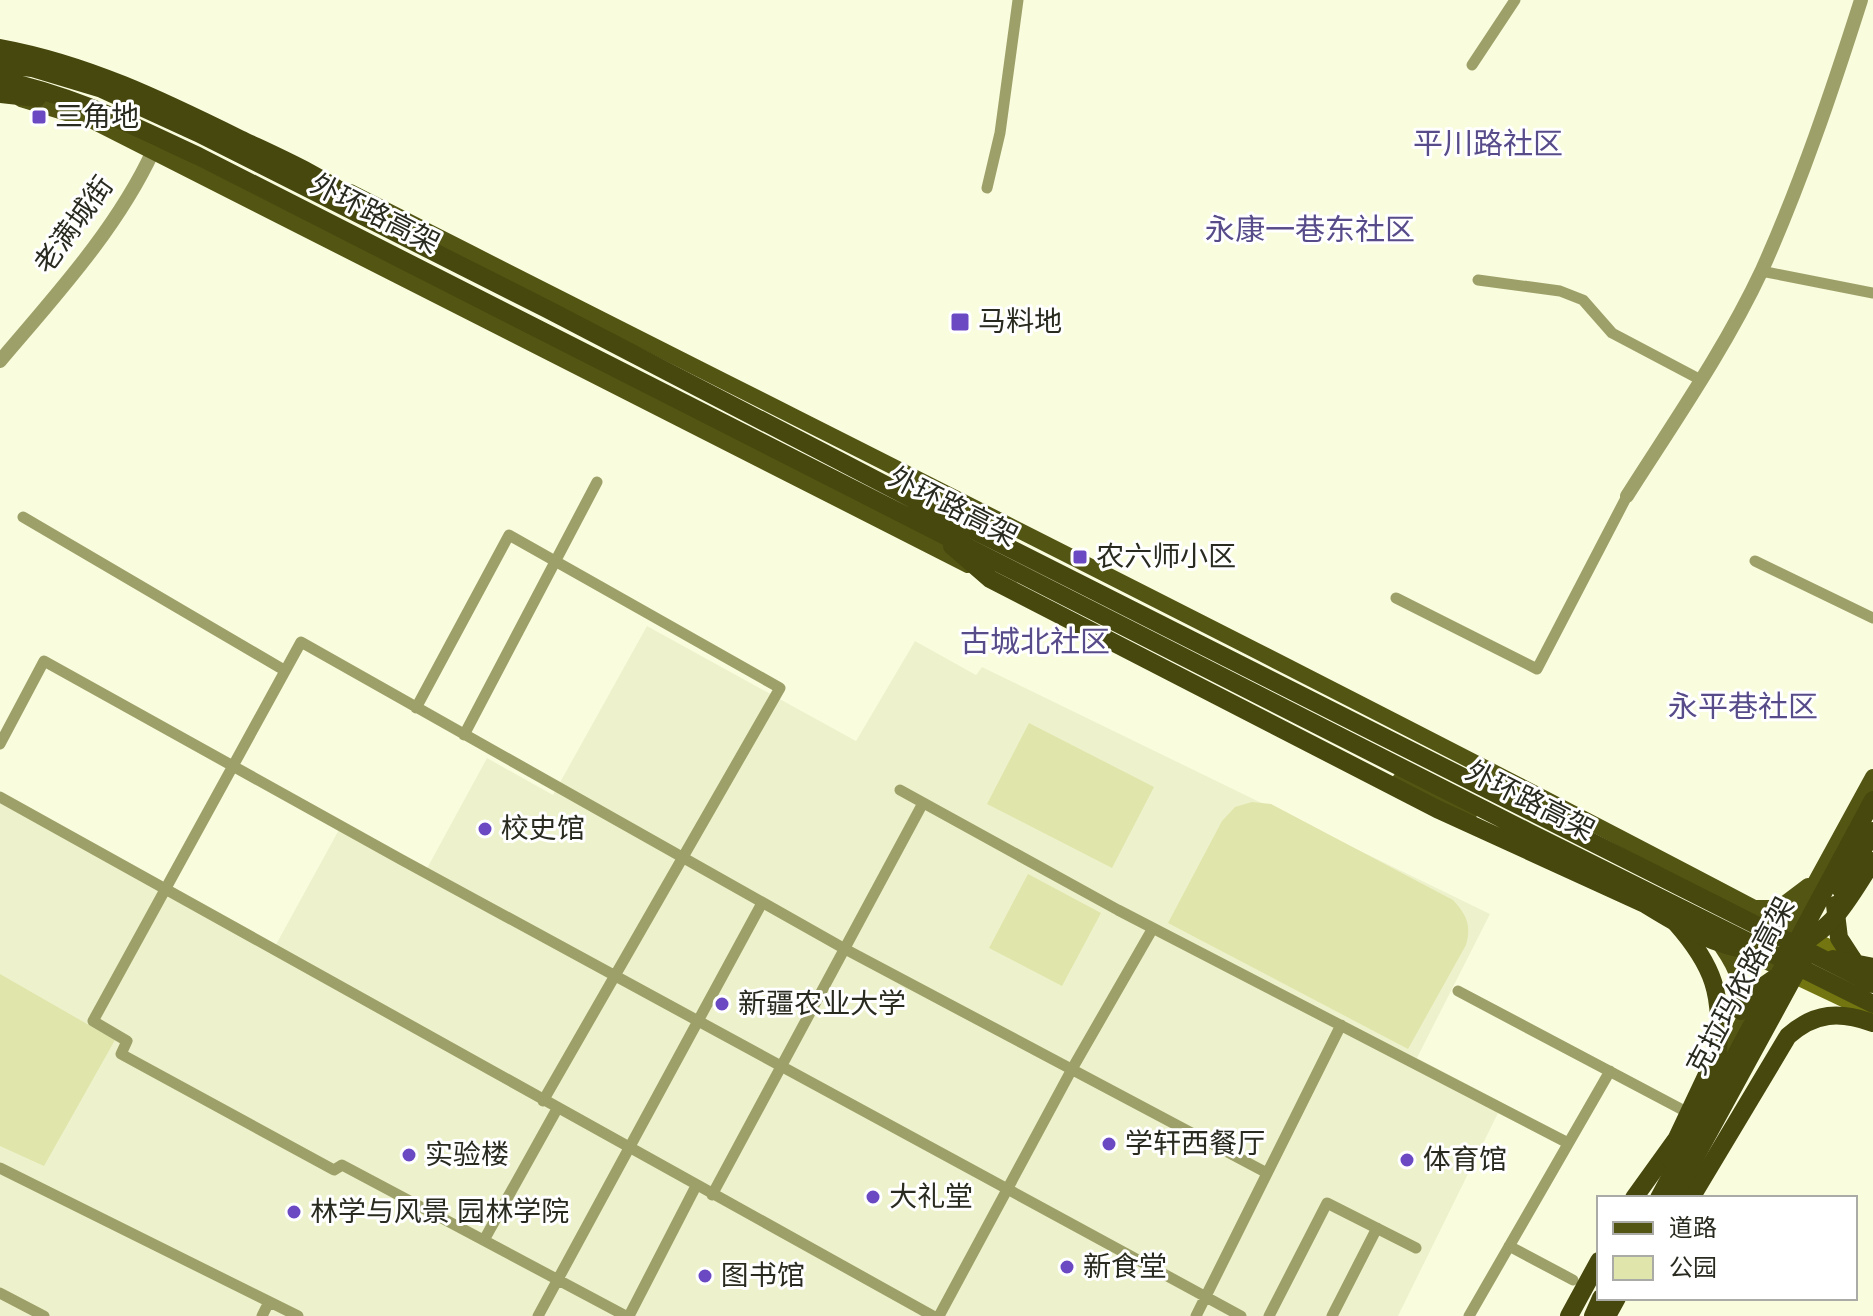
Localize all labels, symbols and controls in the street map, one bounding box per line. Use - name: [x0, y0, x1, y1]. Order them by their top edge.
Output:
- place label: 三角地: [55, 98, 139, 136]
- marker: 三角地: [30, 108, 48, 126]
- district label: 平川路社区: [1413, 124, 1563, 165]
- street label: 外环路高架: [304, 165, 446, 263]
- street label: 老满城街: [26, 169, 122, 281]
- district label: 永康一巷东社区: [1205, 210, 1415, 251]
- place label: 马料地: [978, 303, 1062, 341]
- marker: 马料地: [949, 311, 971, 333]
- street label: 外环路高架: [882, 458, 1024, 556]
- place label: 农六师小区: [1096, 538, 1236, 576]
- marker: 农六师小区: [1071, 548, 1089, 566]
- district label: 古城北社区: [960, 622, 1110, 663]
- district label: 永平巷社区: [1668, 687, 1818, 728]
- street label: 外环路高架: [1459, 752, 1601, 850]
- place label: 校史馆: [501, 810, 585, 848]
- marker: 校史馆: [476, 820, 494, 838]
- street label: 克拉玛依路高架: [1678, 891, 1804, 1081]
- place label: 新疆农业大学: [738, 985, 906, 1023]
- marker: 新疆农业大学: [713, 995, 731, 1013]
- place label: 学轩西餐厅: [1125, 1125, 1265, 1163]
- marker: 学轩西餐厅: [1100, 1135, 1118, 1153]
- place label: 实验楼: [425, 1136, 509, 1174]
- place label: 体育馆: [1423, 1141, 1507, 1179]
- marker: 实验楼: [400, 1146, 418, 1164]
- marker: 体育馆: [1398, 1151, 1416, 1169]
- place label: 大礼堂: [889, 1178, 973, 1216]
- marker: 大礼堂: [864, 1188, 882, 1206]
- place label: 林学与风景 园林学院: [310, 1193, 569, 1231]
- legend: [1597, 1196, 1857, 1300]
- marker: 林学与风景 园林学院: [285, 1203, 303, 1221]
- text: 道路: [1669, 1212, 1717, 1244]
- place label: 新食堂: [1083, 1248, 1167, 1286]
- text: 公园: [1669, 1252, 1717, 1284]
- place label: 图书馆: [721, 1257, 805, 1295]
- marker: 新食堂: [1058, 1258, 1076, 1276]
- marker: 图书馆: [696, 1267, 714, 1285]

